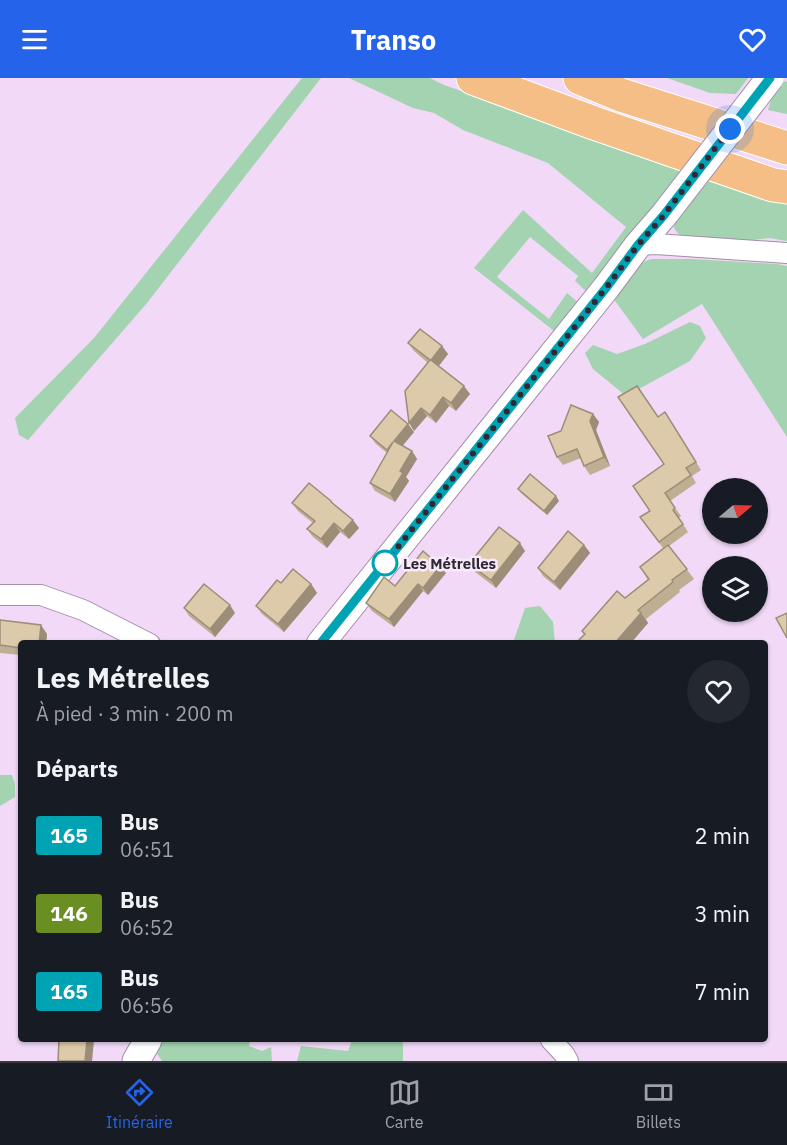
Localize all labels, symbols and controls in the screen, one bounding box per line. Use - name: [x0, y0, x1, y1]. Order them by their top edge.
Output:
- text: Transo: [351, 22, 436, 57]
- icon: menu: [18, 23, 51, 56]
- icon: heart: [736, 23, 769, 56]
- your location: [715, 114, 745, 144]
- north arrow: [702, 478, 768, 544]
- map controls: [702, 478, 768, 622]
- marker: Les Métrelles: [372, 550, 398, 576]
- place label: Les Métrelles: [403, 554, 497, 573]
- button: layers: [702, 556, 768, 622]
- text: Les Métrelles: [36, 659, 210, 696]
- button: heart: [687, 660, 750, 723]
- text: À pied · 3 min · 200 m: [36, 700, 233, 727]
- text: Départs: [36, 754, 118, 783]
- text: Bus: [120, 807, 159, 836]
- text: 165: [50, 821, 88, 849]
- text: 2 min: [694, 821, 750, 850]
- text: 06:51: [120, 836, 174, 863]
- text: Bus: [120, 885, 159, 914]
- text: 146: [50, 899, 88, 927]
- text: 3 min: [694, 899, 750, 928]
- text: 06:52: [120, 914, 174, 941]
- text: Bus: [120, 963, 159, 992]
- text: 165: [50, 977, 88, 1005]
- text: 7 min: [694, 977, 750, 1006]
- text: 06:56: [120, 992, 174, 1019]
- tab: Itinéraire: [106, 1076, 173, 1132]
- tab: Carte: [385, 1076, 424, 1132]
- tab: Billets: [636, 1076, 681, 1132]

